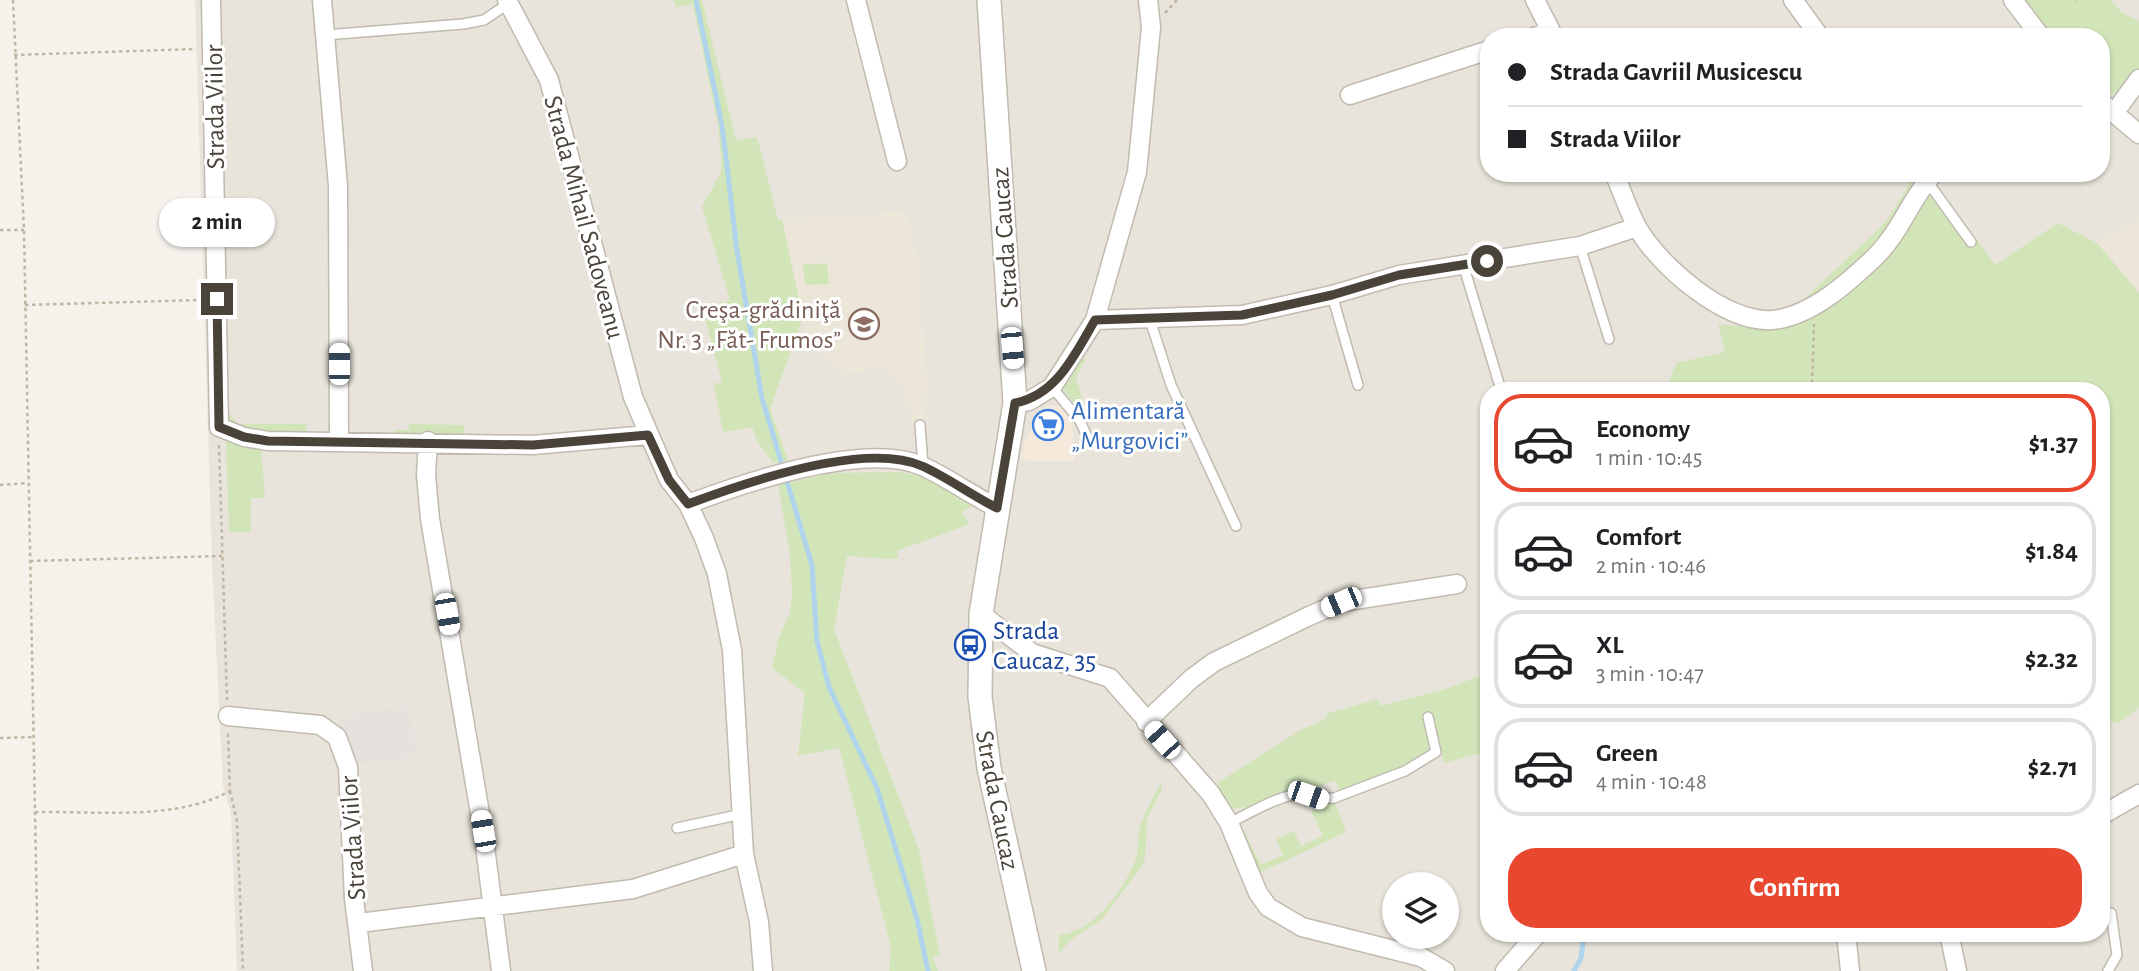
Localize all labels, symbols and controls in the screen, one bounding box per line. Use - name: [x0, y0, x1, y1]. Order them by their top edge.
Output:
- street label: Strada Viilor: [201, 44, 229, 170]
- text: Strada Gavriil Musicescu: [1550, 59, 1802, 85]
- street label: Strada Mihail Sadoveanu: [539, 93, 629, 342]
- text: Strada Viilor: [1550, 126, 1681, 152]
- street label: Strada Caucaz: [987, 166, 1023, 310]
- callout: 2 min: [159, 198, 275, 246]
- text: 2 min: [191, 211, 243, 234]
- route start: [1471, 245, 1503, 277]
- route end: [201, 283, 233, 315]
- place label: Creşa-grădiniţă Nr. 3 „Făt- Frumos”: [657, 297, 841, 353]
- school or university icon: Creşa-grădiniţă Nr. 3 „Făt- Frumos”: [847, 307, 881, 341]
- car: [1000, 326, 1025, 370]
- car: [329, 343, 350, 385]
- place label: Alimentară „Murgovici”: [1071, 398, 1188, 454]
- supermarket icon: Alimentară „Murgovici”: [1031, 408, 1065, 442]
- icon: car: [1512, 412, 1575, 475]
- text: Economy: [1596, 416, 1690, 442]
- text: $1.37: [2029, 430, 2078, 456]
- text: 1 min · 10:45: [1596, 447, 1702, 470]
- icon: car: [1512, 520, 1575, 583]
- text: Comfort: [1596, 524, 1681, 550]
- text: $1.84: [2025, 538, 2078, 564]
- text: 2 min · 10:46: [1596, 555, 1706, 578]
- car: [1318, 584, 1365, 620]
- car: [434, 591, 461, 637]
- place label: Strada Caucaz, 35: [993, 618, 1096, 674]
- bus stop icon: Strada Caucaz, 35: [953, 628, 987, 662]
- icon: car: [1512, 628, 1575, 691]
- text: XL: [1596, 632, 1623, 658]
- text: $2.32: [2025, 646, 2078, 672]
- text: 3 min · 10:47: [1596, 663, 1704, 686]
- car: [1141, 717, 1184, 763]
- street label: Strada Caucaz: [971, 728, 1023, 872]
- icon: car: [1512, 736, 1575, 799]
- text: Green: [1596, 740, 1658, 766]
- text: $2.71: [2028, 754, 2078, 780]
- text: 4 min · 10:48: [1596, 771, 1707, 794]
- street label: Strada Viilor: [336, 774, 370, 901]
- car: [1285, 778, 1332, 812]
- car: [470, 808, 497, 854]
- button: Confirm: [1508, 848, 2082, 928]
- map controls: [1382, 872, 1459, 949]
- button: layers: [1382, 872, 1459, 949]

